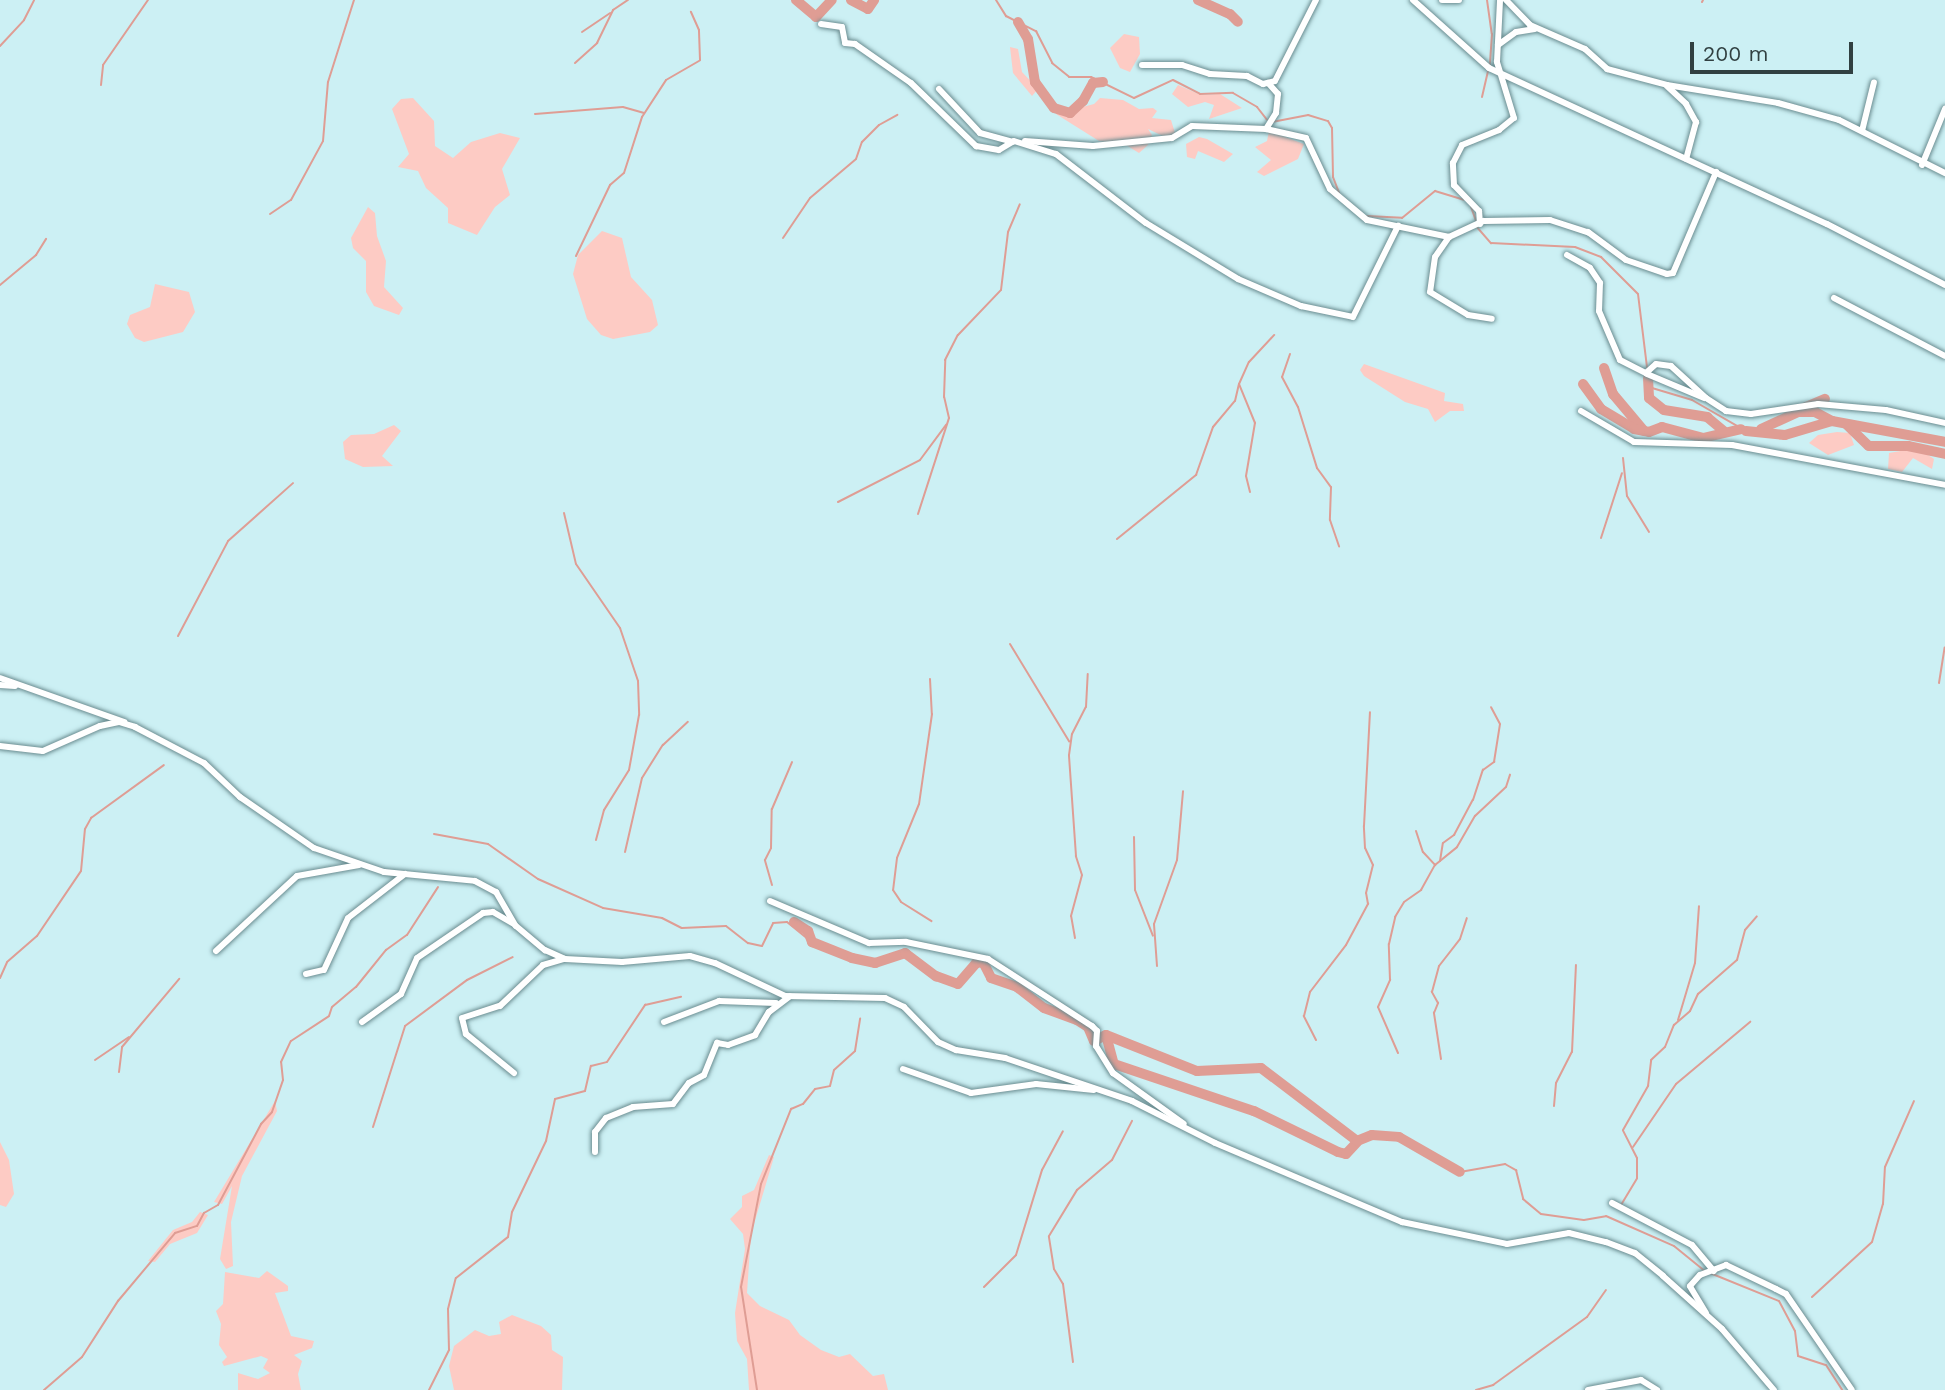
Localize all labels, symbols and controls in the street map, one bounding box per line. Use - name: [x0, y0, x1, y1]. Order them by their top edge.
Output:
- scale bar: [1693, 28, 1856, 72]
- text: 200 m: [1703, 41, 1769, 66]

